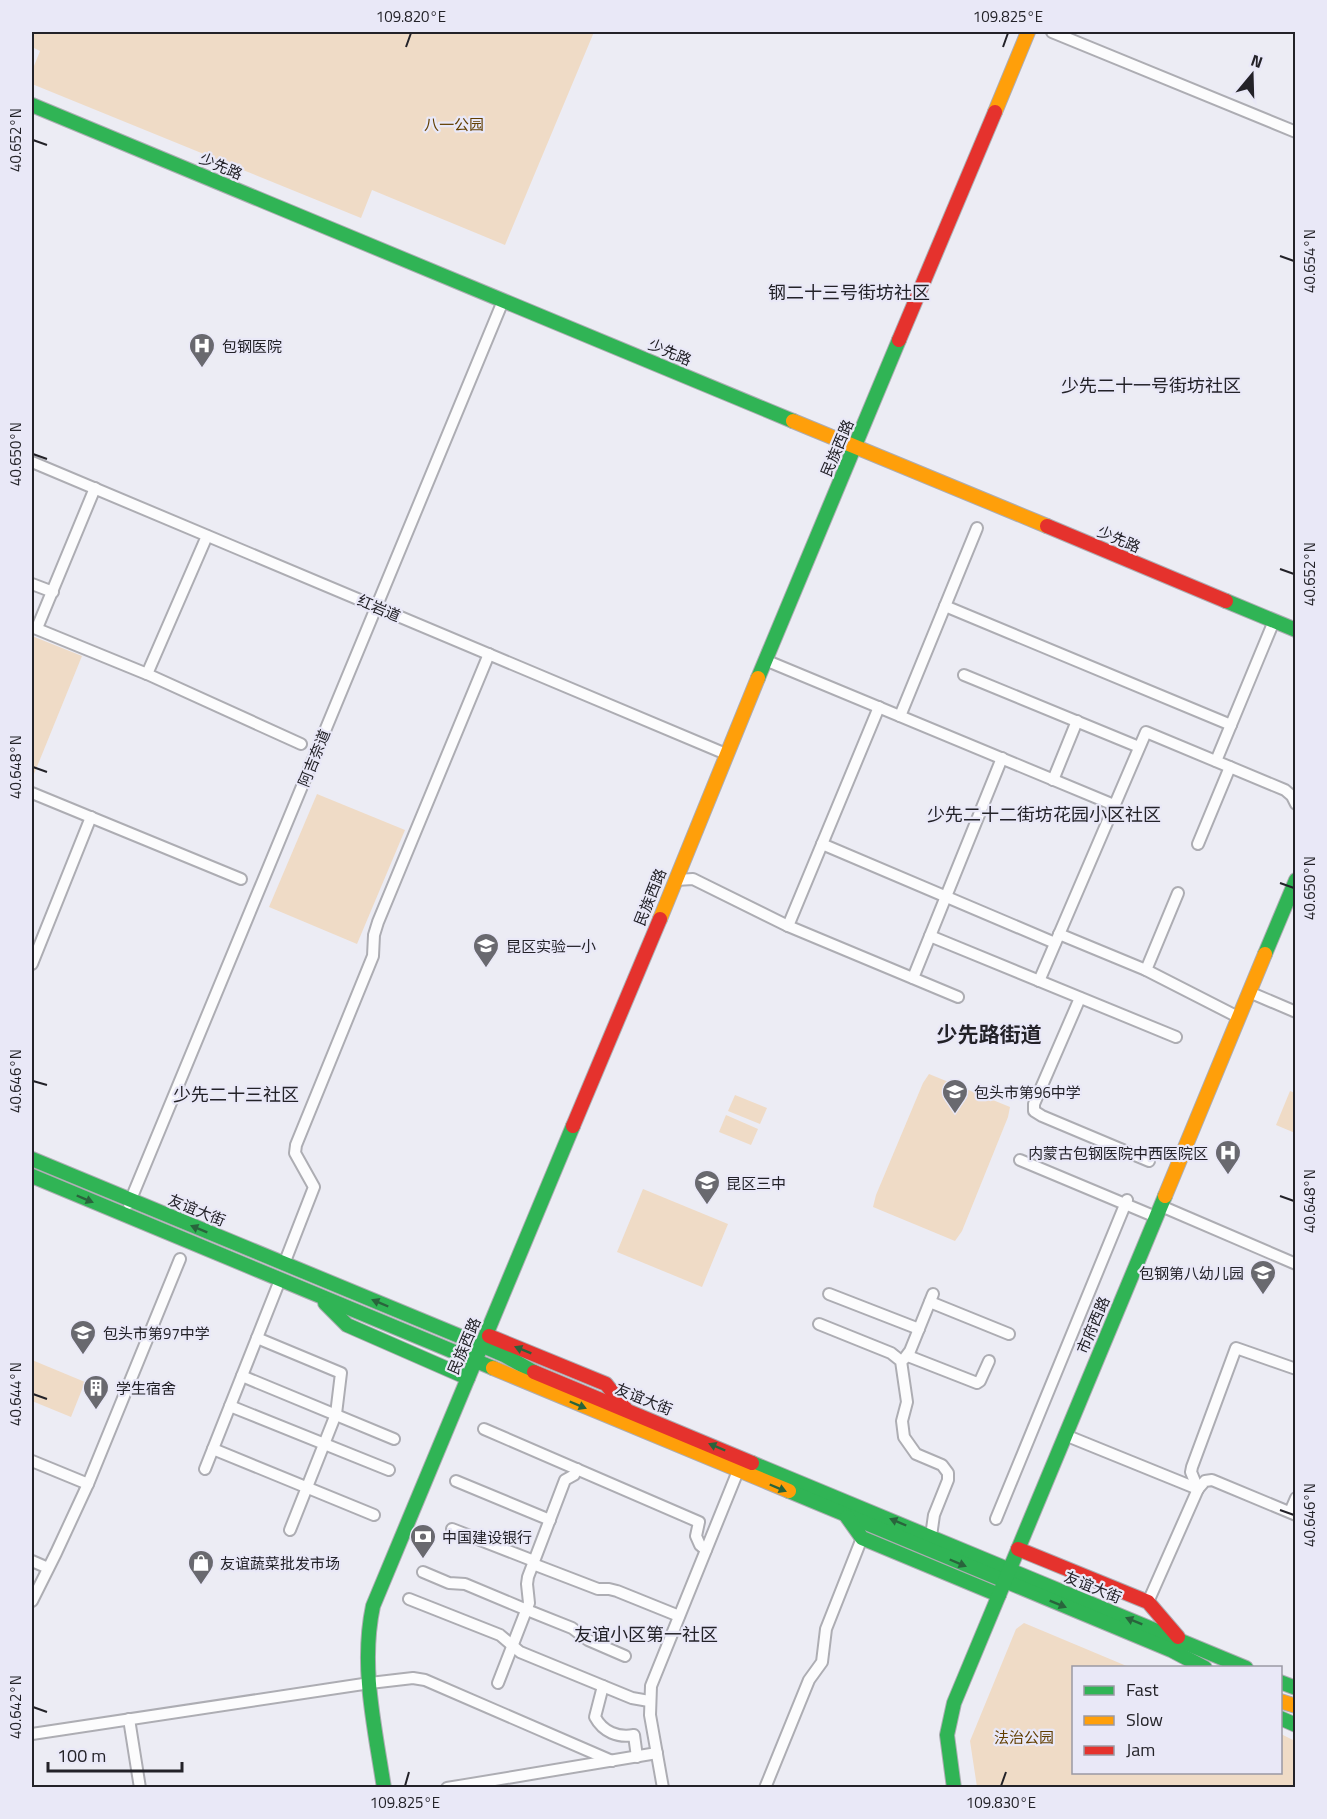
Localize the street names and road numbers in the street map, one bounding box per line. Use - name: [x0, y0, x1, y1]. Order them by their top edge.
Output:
- street label: 少先路: [196, 147, 246, 185]
- street label: 少先路: [645, 333, 695, 371]
- street label: 民族西路: [815, 416, 859, 480]
- street label: 少先路: [1094, 520, 1144, 558]
- street label: 红岩道: [354, 589, 404, 627]
- street label: 阿吉奈道: [292, 726, 336, 790]
- street label: 民族西路: [628, 865, 672, 929]
- street label: 友谊大街: [165, 1188, 229, 1232]
- street label: 市府西路: [1071, 1293, 1115, 1357]
- street label: 民族西路: [442, 1314, 486, 1378]
- street label: 友谊大街: [612, 1377, 676, 1421]
- street label: 友谊大街: [1061, 1565, 1125, 1609]

